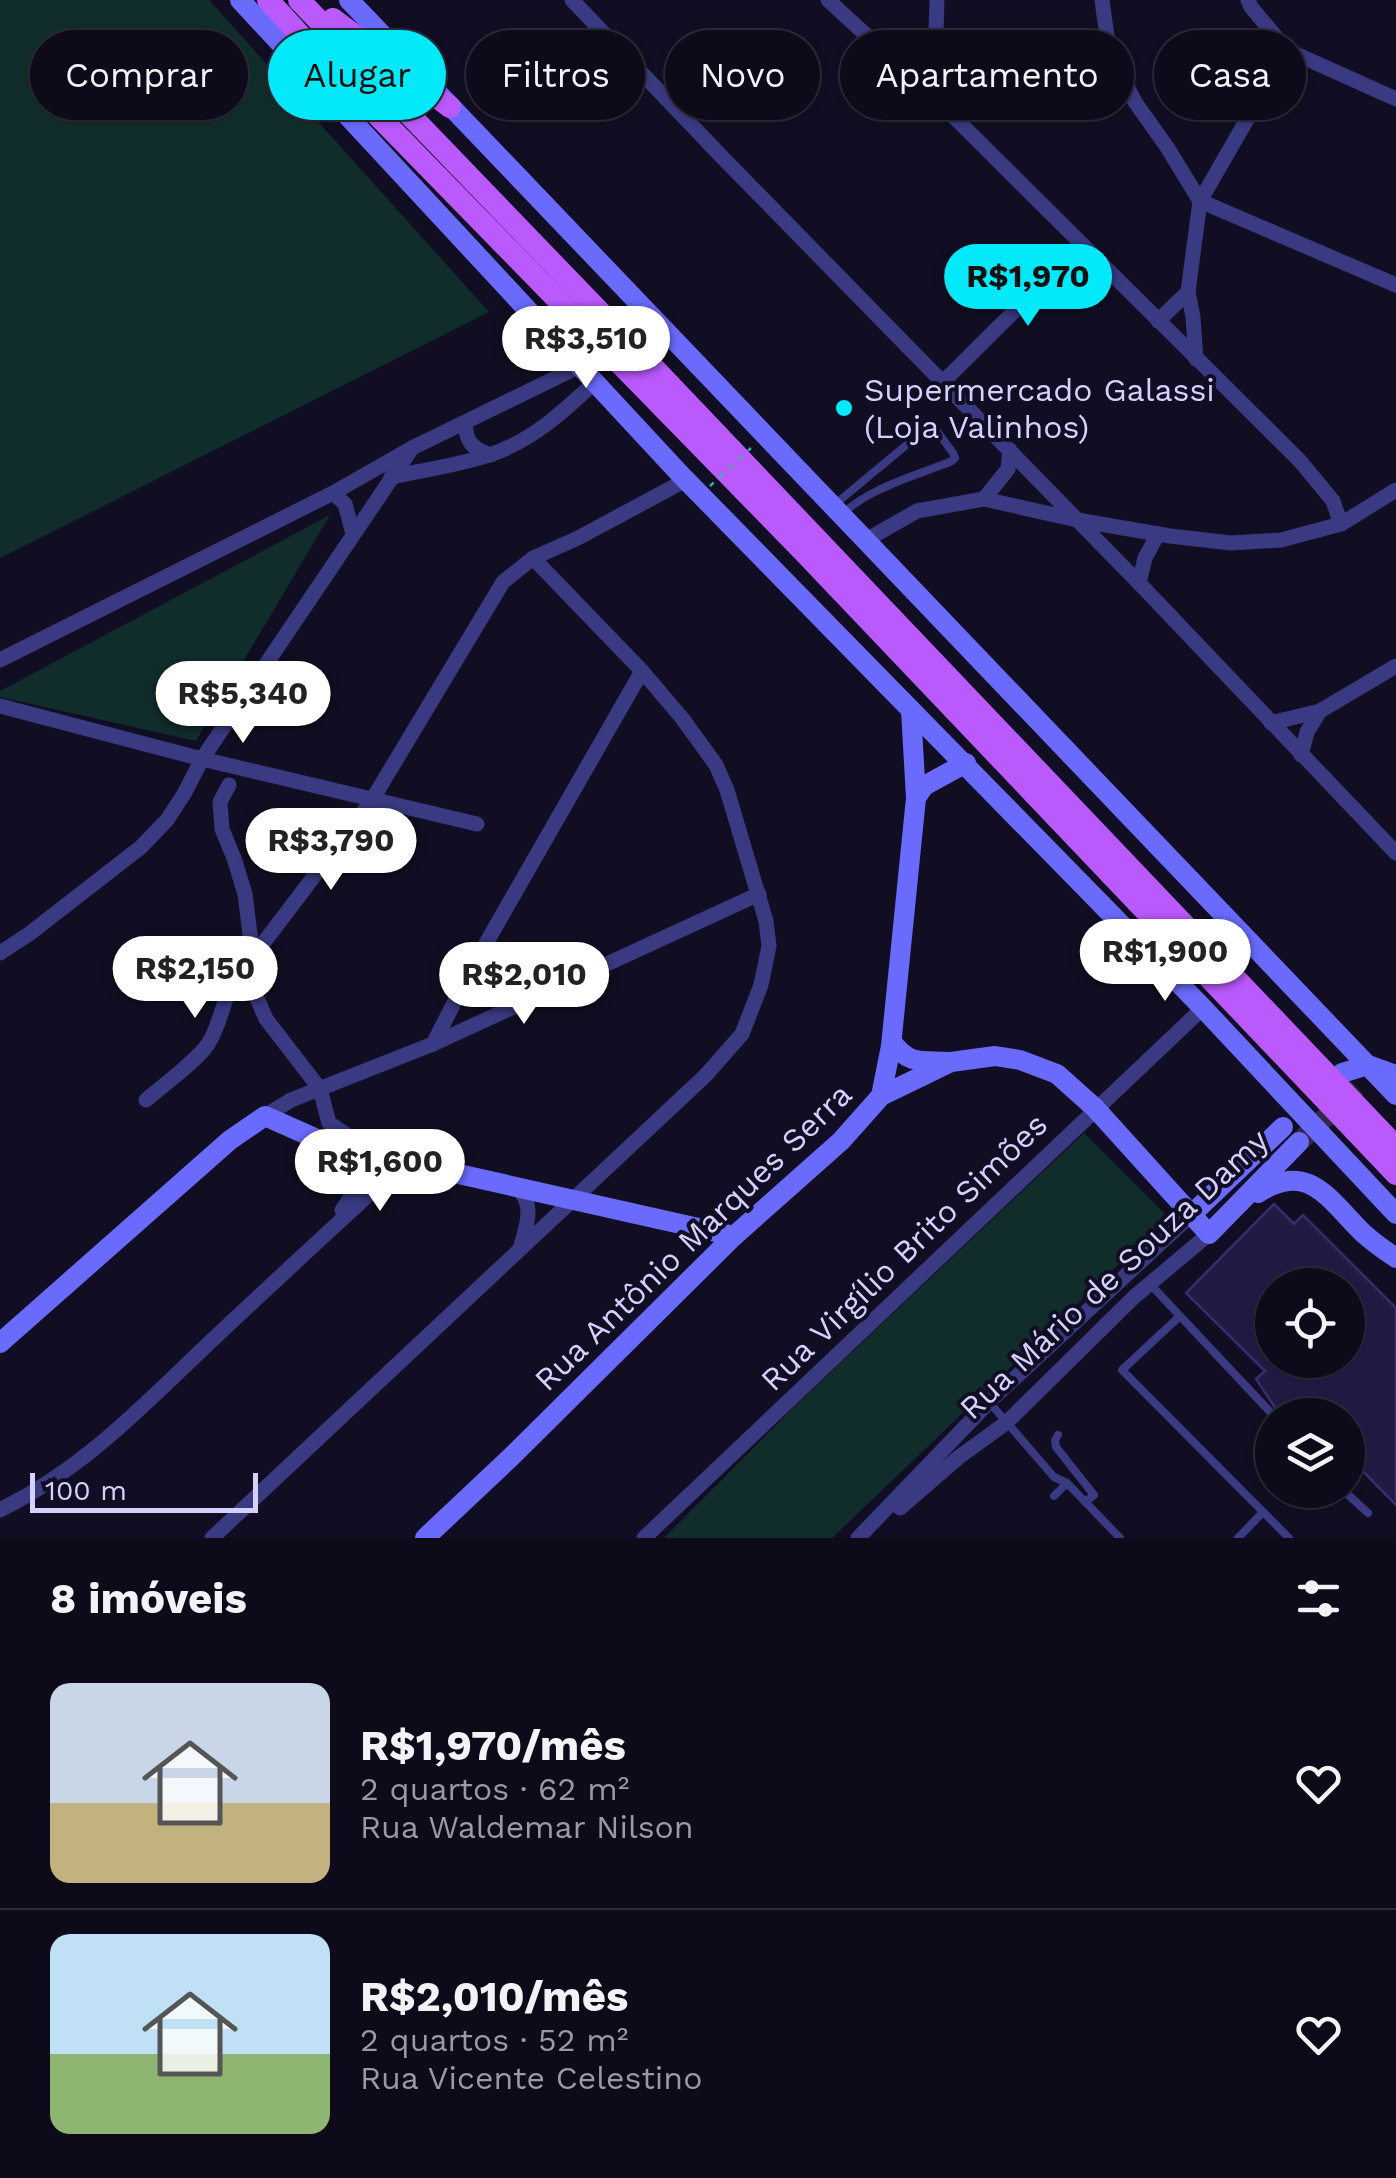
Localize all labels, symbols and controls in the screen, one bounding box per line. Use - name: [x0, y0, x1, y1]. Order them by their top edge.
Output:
- chip: Comprar: [30, 30, 248, 120]
- chip: Alugar: [268, 30, 446, 120]
- chip: Filtros: [466, 30, 645, 120]
- chip: Novo: [665, 30, 820, 120]
- chip: Apartamento: [840, 30, 1134, 120]
- chip: Casa: [1154, 30, 1306, 120]
- pin: R$1,970: [936, 244, 1120, 329]
- text: R$1,970: [966, 257, 1090, 295]
- pin: R$3,510: [494, 306, 678, 391]
- text: R$3,510: [524, 319, 648, 357]
- place label: Supermercado Galassi (Loja Valinhos): [864, 371, 1215, 446]
- marker: Supermercado Galassi (Loja Valinhos): [833, 397, 855, 419]
- pin: R$5,340: [151, 661, 335, 746]
- text: R$5,340: [178, 674, 308, 712]
- pin: R$3,790: [239, 808, 423, 893]
- text: R$3,790: [268, 821, 394, 859]
- pin: R$1,900: [1073, 919, 1257, 1004]
- text: R$1,900: [1102, 932, 1228, 970]
- pin: R$2,150: [103, 936, 287, 1021]
- pin: R$2,010: [432, 942, 616, 1027]
- text: R$2,150: [135, 949, 255, 987]
- text: R$2,010: [461, 955, 587, 993]
- street label: Rua Antônio Marques Serra: [527, 1075, 859, 1399]
- street label: Rua Virgílio Brito Simões: [753, 1105, 1055, 1399]
- street label: Rua Mário de Souza Damy: [952, 1121, 1276, 1427]
- pin: R$1,600: [288, 1129, 472, 1214]
- text: R$1,600: [317, 1142, 443, 1180]
- map controls: [1255, 1268, 1365, 1508]
- button: locate: [1255, 1268, 1365, 1378]
- button: layers: [1255, 1398, 1365, 1508]
- scale bar: [30, 1468, 258, 1512]
- text: 100 m: [45, 1474, 127, 1507]
- icon: filters: [1291, 1571, 1346, 1626]
- text: 8 imóveis: [50, 1574, 247, 1623]
- text: R$1,970/mês: [360, 1721, 626, 1770]
- icon: home: [130, 1723, 250, 1843]
- icon: heart: [1291, 1756, 1346, 1811]
- text: 2 quartos · 62 m²: [360, 1770, 629, 1808]
- text: Rua Waldemar Nilson: [360, 1808, 694, 1846]
- text: R$2,010/mês: [360, 1972, 628, 2021]
- icon: home: [130, 1974, 250, 2094]
- icon: heart: [1291, 2007, 1346, 2062]
- text: 2 quartos · 52 m²: [360, 2021, 628, 2059]
- text: Rua Vicente Celestino: [360, 2059, 702, 2097]

